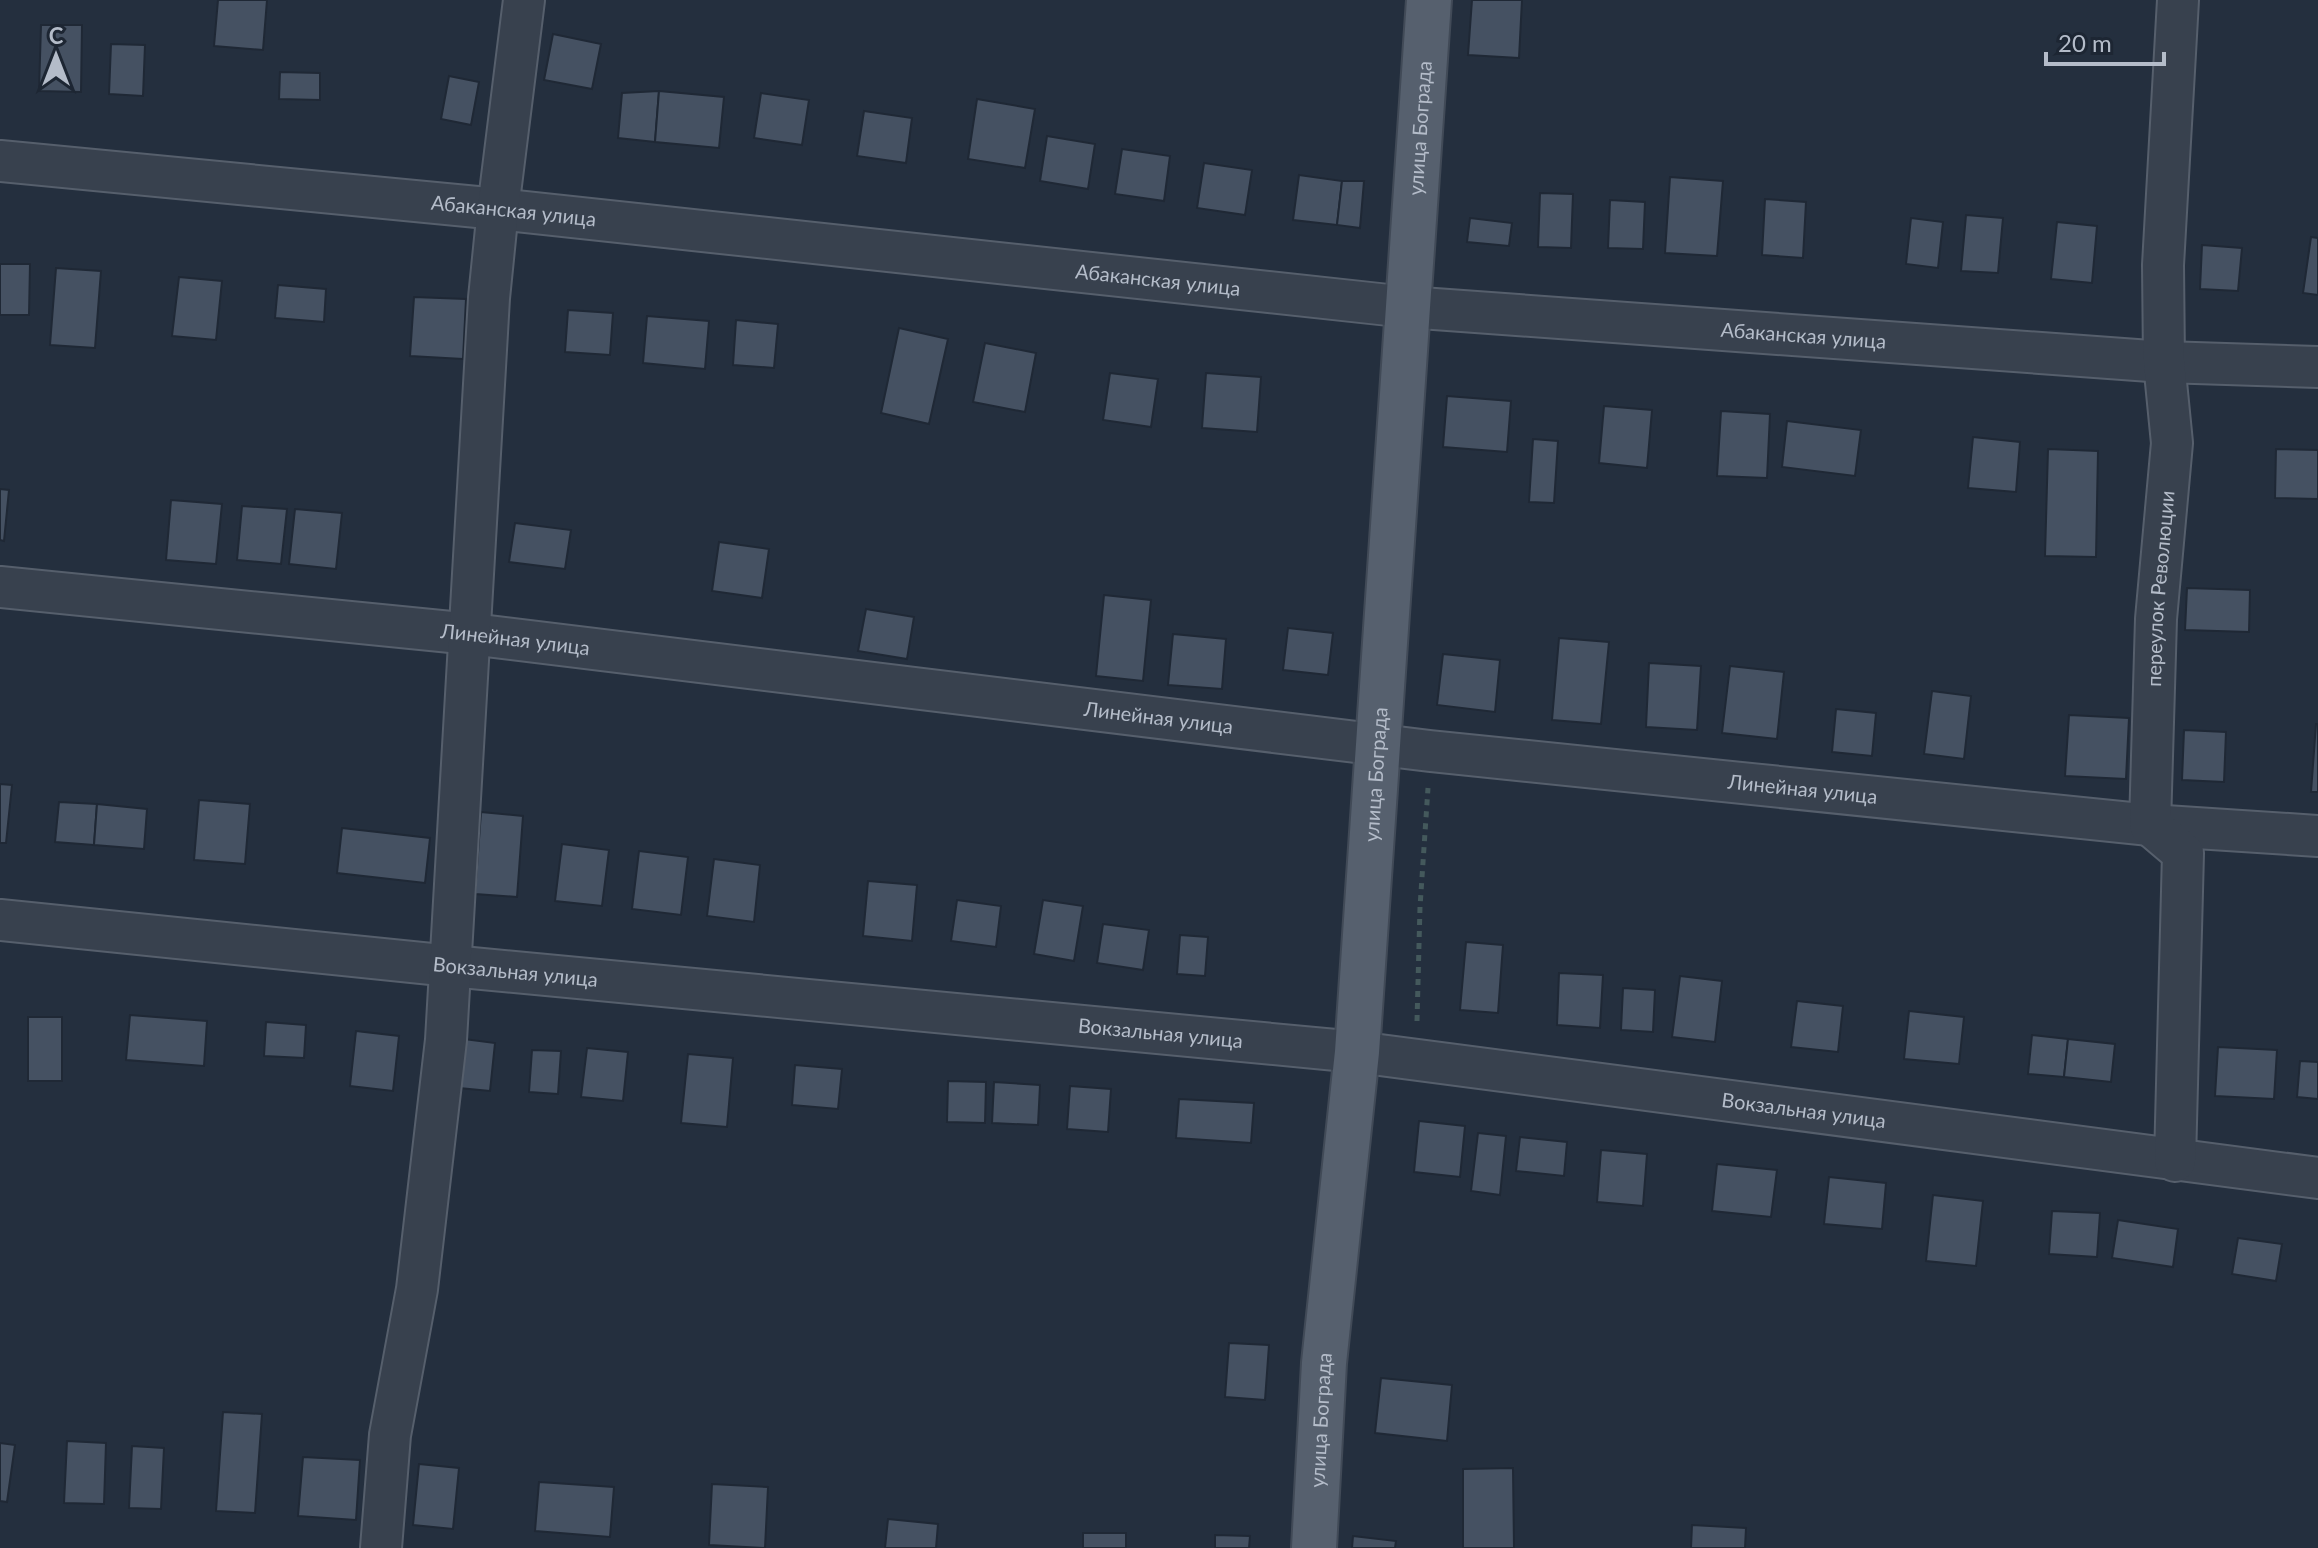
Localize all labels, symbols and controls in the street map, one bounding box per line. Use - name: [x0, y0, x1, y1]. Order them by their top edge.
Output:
- north arrow: [16, 16, 96, 96]
- scale bar: [2046, 16, 2164, 66]
- text: С: [49, 22, 64, 49]
- text: 20 m: [2058, 28, 2112, 57]
- street label: улица Бограда: [1403, 60, 1436, 196]
- street label: Абаканская улица: [430, 190, 597, 231]
- street label: Абаканская улица: [1074, 258, 1242, 300]
- street label: Абаканская улица: [1720, 317, 1887, 353]
- street label: переулок Революции: [2141, 489, 2179, 687]
- street label: Линейная улица: [439, 618, 591, 659]
- street label: Линейная улица: [1082, 696, 1235, 738]
- street label: улица Бограда: [1358, 706, 1392, 843]
- street label: Линейная улица: [1726, 769, 1879, 808]
- street label: Вокзальная улица: [432, 951, 599, 991]
- street label: Вокзальная улица: [1077, 1013, 1244, 1052]
- street label: Вокзальная улица: [1720, 1087, 1888, 1132]
- street label: улица Бограда: [1304, 1351, 1336, 1488]

